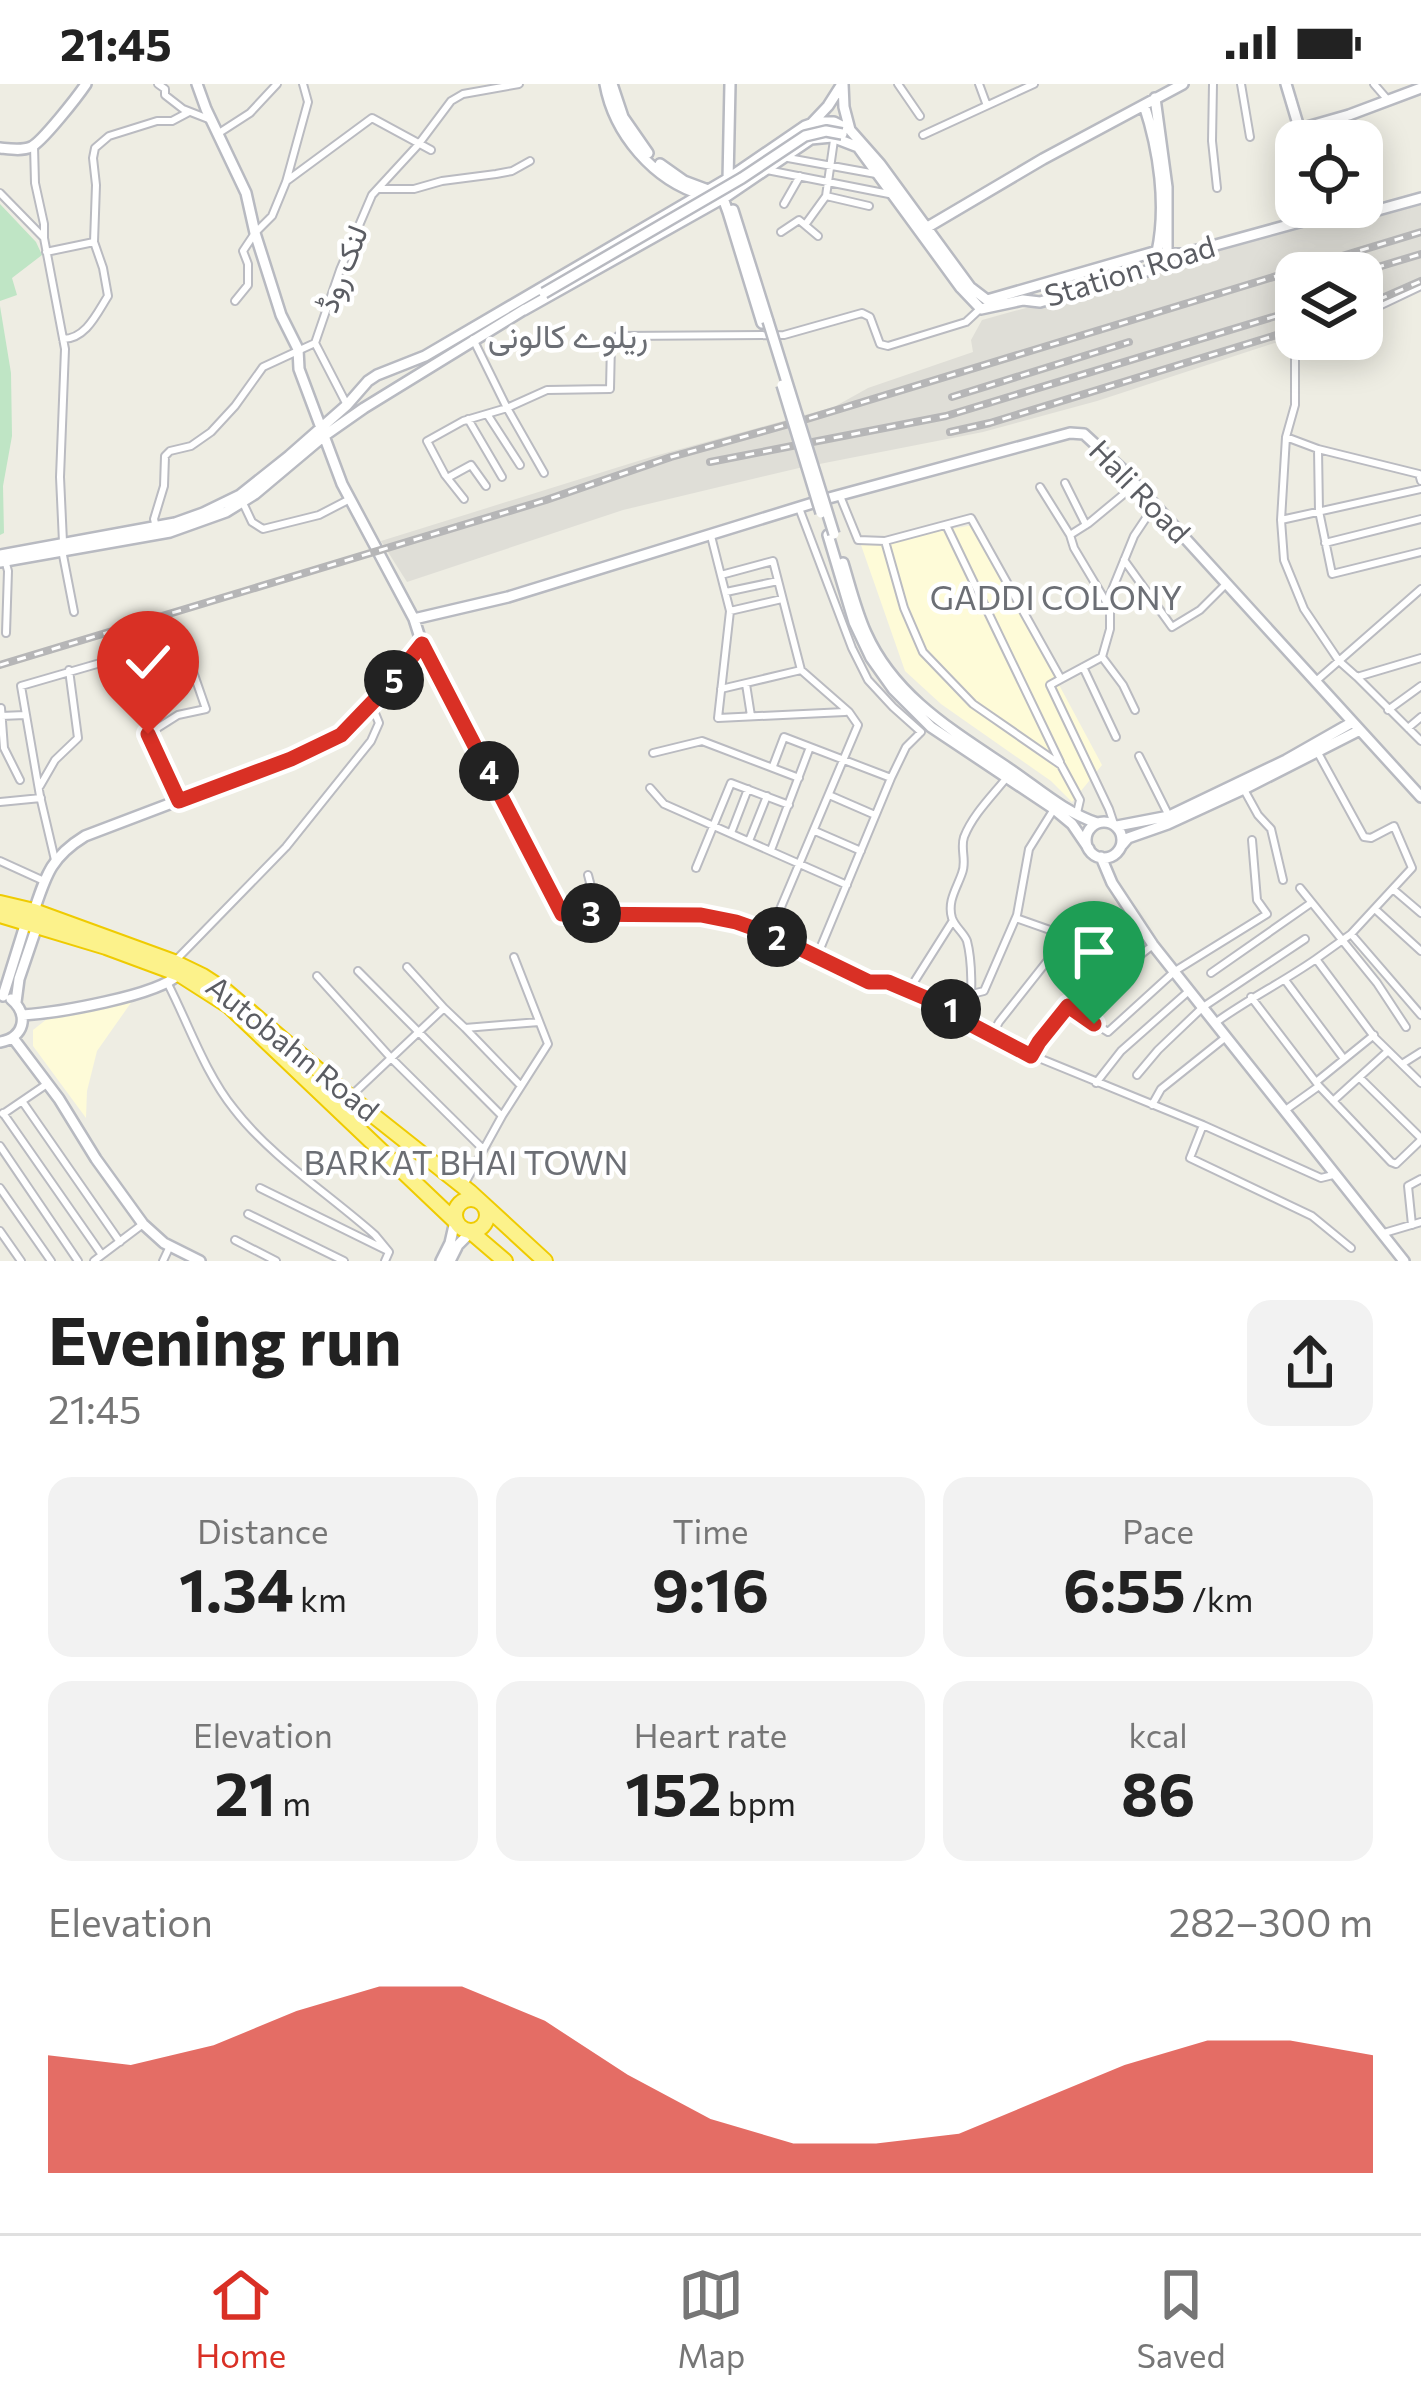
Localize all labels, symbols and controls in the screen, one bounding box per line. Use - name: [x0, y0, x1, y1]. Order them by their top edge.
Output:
- text: 21:45: [60, 15, 172, 70]
- map controls: [1275, 120, 1383, 360]
- button: locate: [1275, 120, 1383, 228]
- street label: لنک روڈ: [307, 219, 376, 318]
- street label: Station Road: [1040, 226, 1219, 313]
- button: layers: [1275, 252, 1383, 360]
- district label: ریلوے کالونی: [488, 314, 648, 357]
- street label: Hali Road: [1083, 431, 1199, 550]
- district label: GADDI COLONY: [930, 576, 1182, 617]
- pin: [97, 611, 199, 734]
- icon: check: [115, 629, 181, 695]
- pin: 5: [364, 650, 424, 710]
- text: 5: [384, 659, 404, 700]
- pin: 4: [459, 741, 519, 801]
- text: 4: [479, 750, 499, 791]
- pin: 3: [561, 883, 621, 943]
- text: 3: [581, 892, 601, 933]
- pin: [1043, 901, 1145, 1024]
- pin: 2: [747, 907, 807, 967]
- text: 2: [768, 916, 786, 957]
- icon: arrive: [1061, 919, 1127, 985]
- street label: Autobahn Road: [200, 966, 387, 1128]
- pin: 1: [921, 979, 981, 1039]
- text: 1: [944, 988, 958, 1029]
- district label: BARKAT BHAI TOWN: [304, 1141, 628, 1182]
- text: Evening run: [48, 1298, 402, 1379]
- button: share: [1247, 1300, 1373, 1426]
- text: 21:45: [48, 1384, 141, 1432]
- text: Distance: [197, 1510, 328, 1551]
- text: Time: [673, 1510, 748, 1551]
- text: Pace: [1122, 1510, 1194, 1551]
- text: 1.34: [179, 1551, 294, 1624]
- text: 9:16: [652, 1551, 769, 1624]
- text: 6:55: [1063, 1551, 1186, 1624]
- text: km: [294, 1578, 347, 1619]
- text: /km: [1186, 1578, 1253, 1619]
- text: Elevation: [193, 1714, 333, 1755]
- text: Heart rate: [634, 1714, 787, 1755]
- text: kcal: [1129, 1714, 1188, 1755]
- text: 21: [215, 1755, 276, 1828]
- text: 152: [625, 1755, 722, 1828]
- text: 86: [1121, 1755, 1195, 1828]
- text: m: [276, 1782, 311, 1823]
- text: bpm: [722, 1782, 796, 1823]
- text: Elevation: [48, 1897, 213, 1945]
- text: 282–300 m: [1169, 1897, 1373, 1945]
- tab: Home: [196, 2262, 286, 2375]
- tab: Map: [677, 2262, 745, 2375]
- tab: Saved: [1136, 2262, 1225, 2375]

